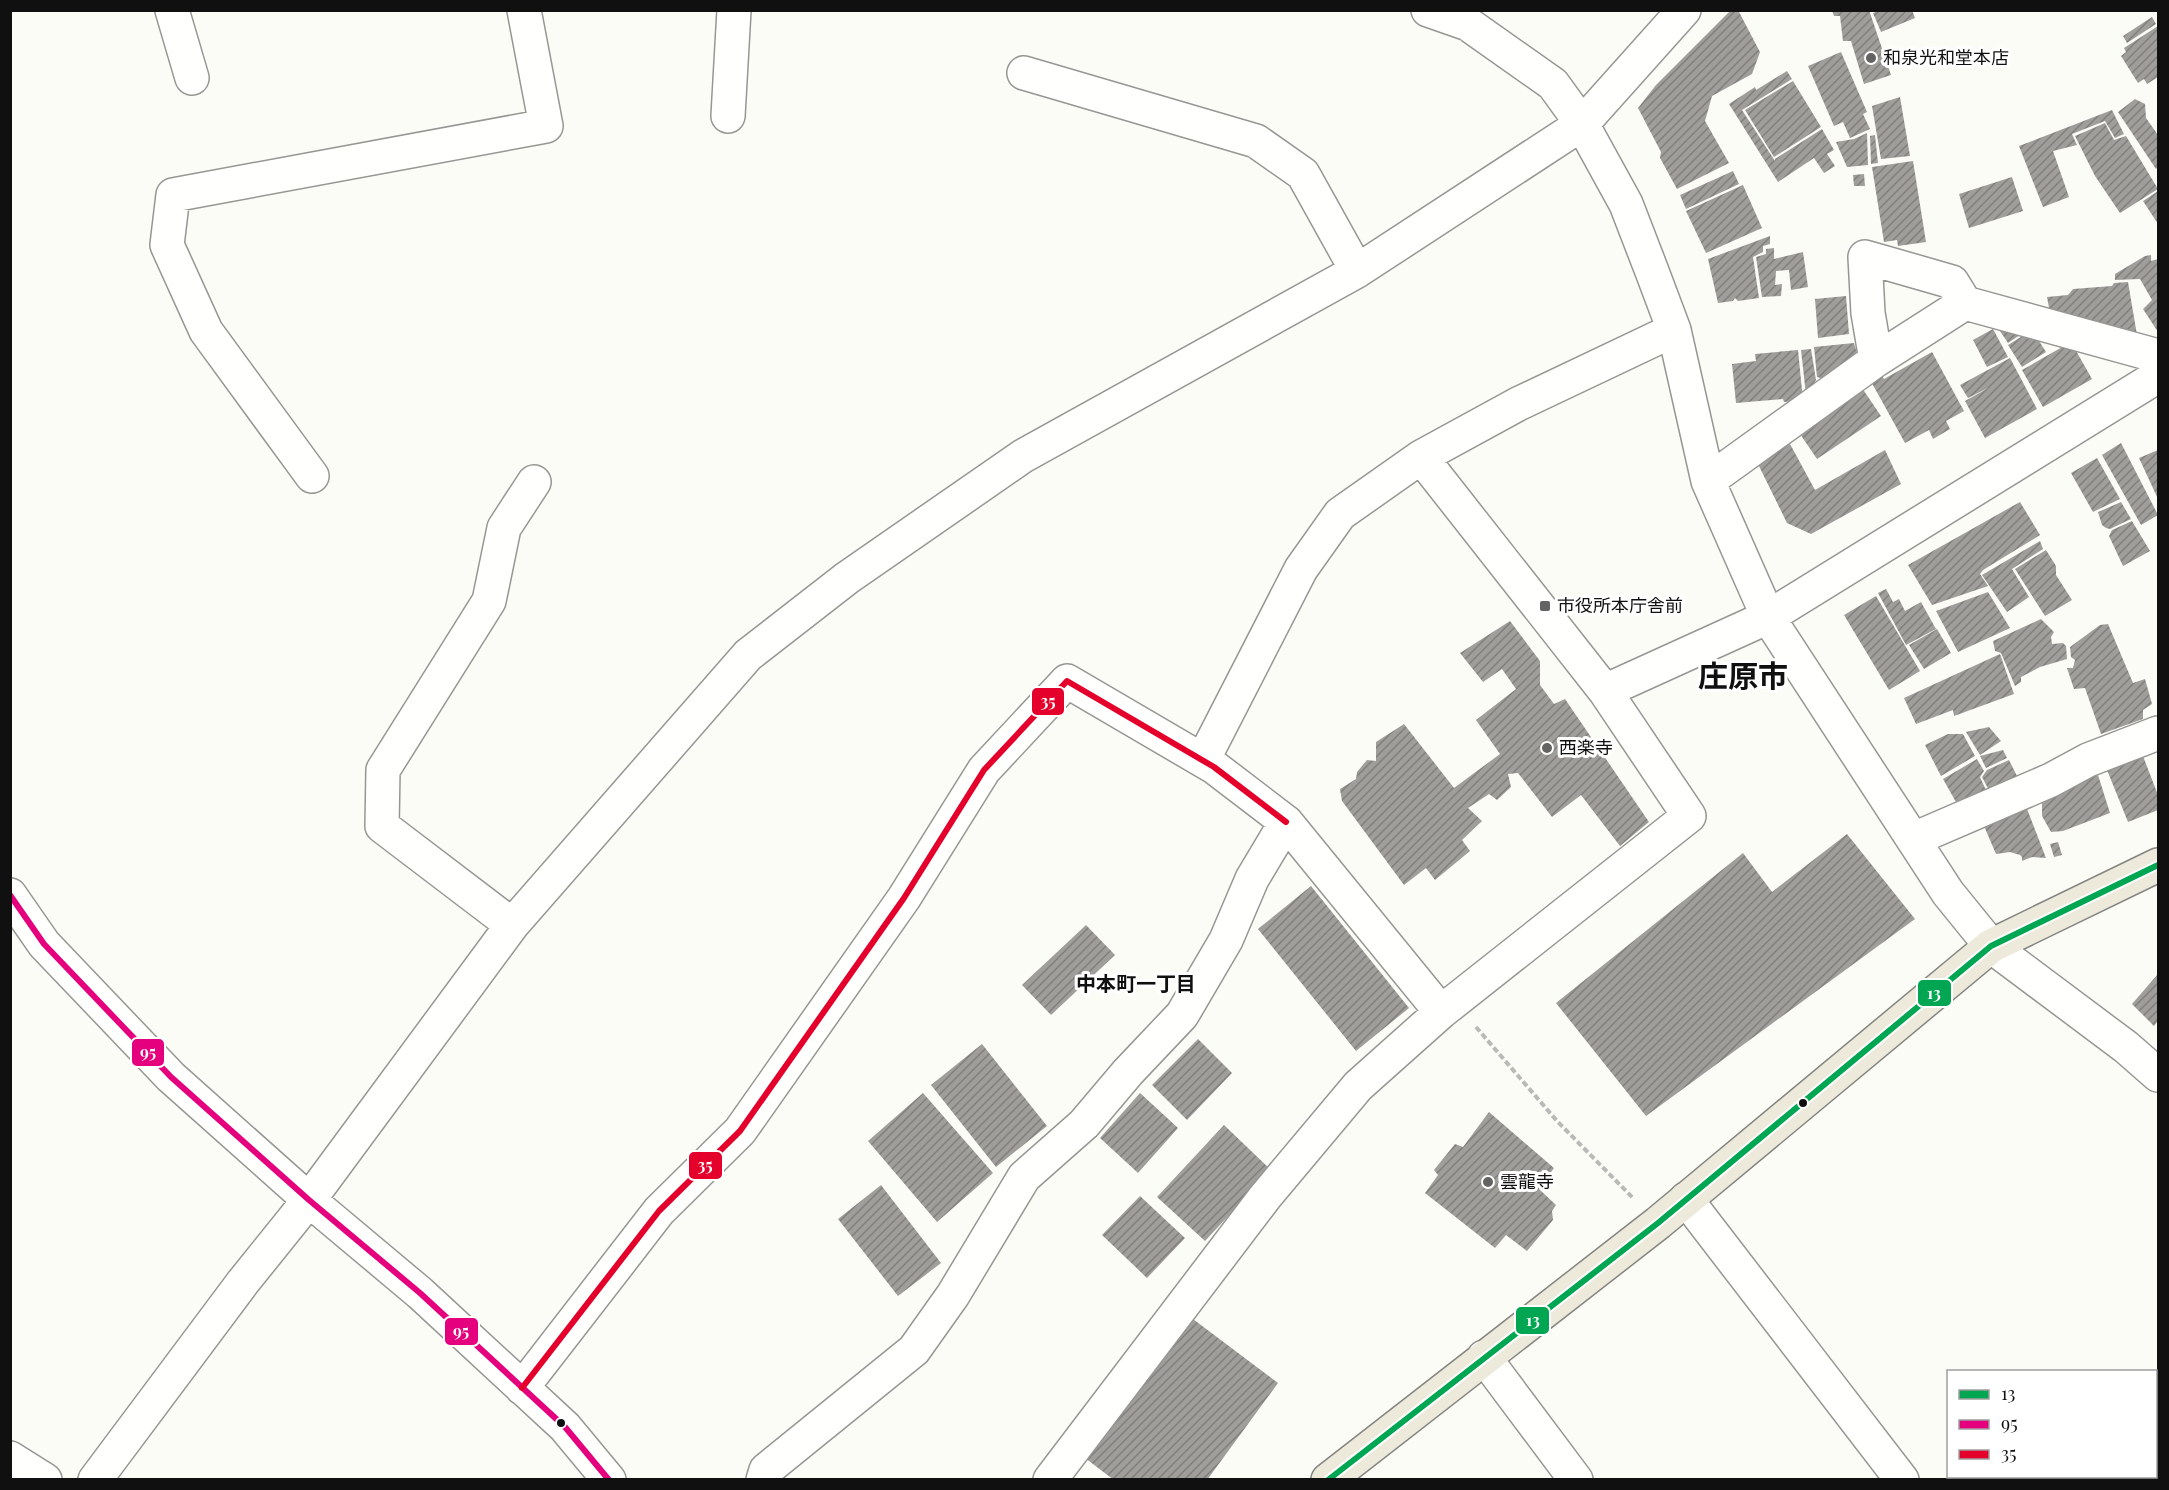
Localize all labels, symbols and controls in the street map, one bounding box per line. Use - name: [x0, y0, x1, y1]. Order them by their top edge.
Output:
- place label: 和泉光和堂本店: [1883, 45, 2009, 69]
- marker: 和泉光和堂本店: [1864, 51, 1878, 65]
- place label: 市役所本庁舎前: [1557, 593, 1683, 617]
- marker: 市役所本庁舎前: [1538, 599, 1552, 613]
- district label: 庄原市: [1698, 655, 1788, 695]
- line badge: 35: [1031, 687, 1065, 716]
- text: 35: [1040, 690, 1056, 711]
- place label: 西楽寺: [1559, 735, 1613, 759]
- marker: 西楽寺: [1540, 741, 1554, 755]
- district label: 中本町一丁目: [1076, 969, 1196, 996]
- line badge: 13: [1917, 979, 1952, 1007]
- text: 13: [1927, 982, 1941, 1003]
- line badge: 95: [131, 1038, 165, 1067]
- text: 95: [140, 1041, 156, 1062]
- unlabelled marker: [1797, 1097, 1809, 1109]
- line badge: 35: [688, 1151, 723, 1180]
- text: 35: [697, 1154, 713, 1175]
- place label: 雲龍寺: [1500, 1169, 1554, 1193]
- marker: 雲龍寺: [1481, 1175, 1495, 1189]
- line badge: 13: [1515, 1306, 1550, 1335]
- text: 13: [1526, 1309, 1540, 1330]
- line badge: 95: [444, 1317, 479, 1346]
- text: 95: [453, 1320, 469, 1341]
- legend: [1947, 1370, 2157, 1478]
- text: 13: [2001, 1381, 2015, 1405]
- text: 95: [2001, 1411, 2018, 1435]
- unlabelled marker: [555, 1417, 567, 1429]
- text: 35: [2001, 1441, 2017, 1465]

